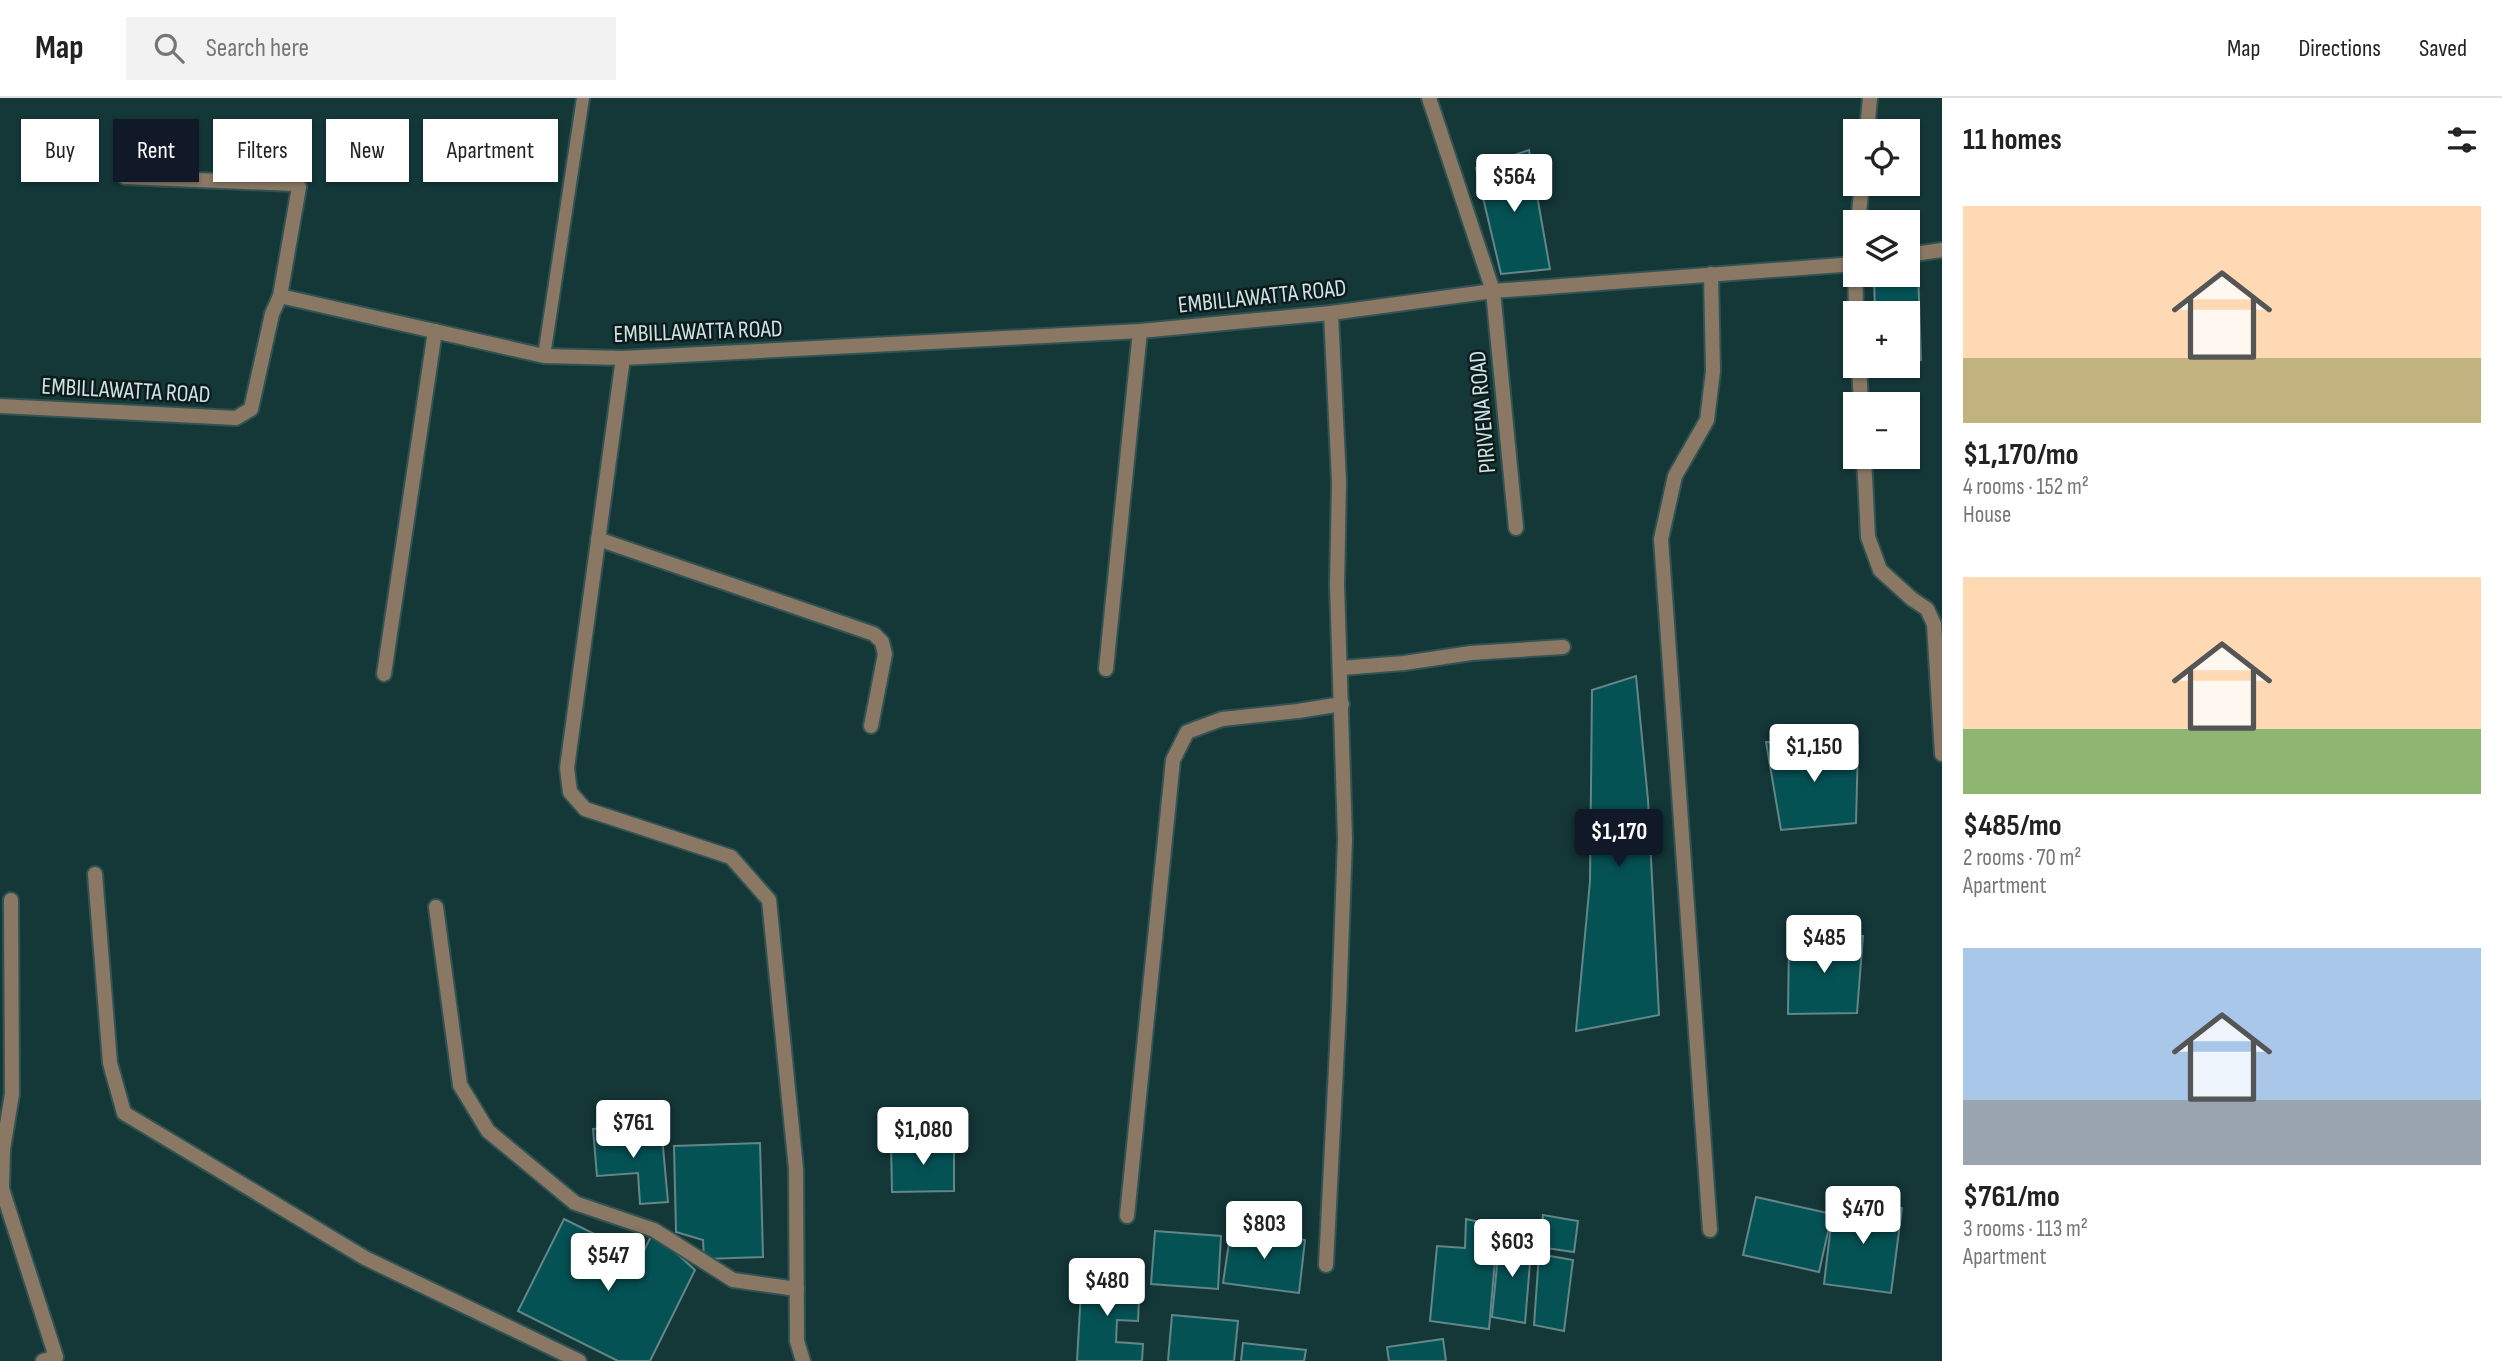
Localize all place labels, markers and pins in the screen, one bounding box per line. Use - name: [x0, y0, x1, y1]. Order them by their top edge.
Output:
- pin: $564: [1473, 155, 1555, 214]
- pin: $1,150: [1757, 724, 1871, 784]
- pin: $1,170: [1562, 810, 1676, 869]
- pin: $485: [1783, 916, 1865, 975]
- pin: $761: [592, 1100, 674, 1160]
- pin: $1,080: [866, 1108, 980, 1167]
- pin: $470: [1822, 1186, 1904, 1246]
- pin: $803: [1223, 1202, 1305, 1261]
- pin: $603: [1471, 1220, 1553, 1279]
- pin: $547: [567, 1234, 649, 1293]
- pin: $480: [1066, 1258, 1148, 1318]

